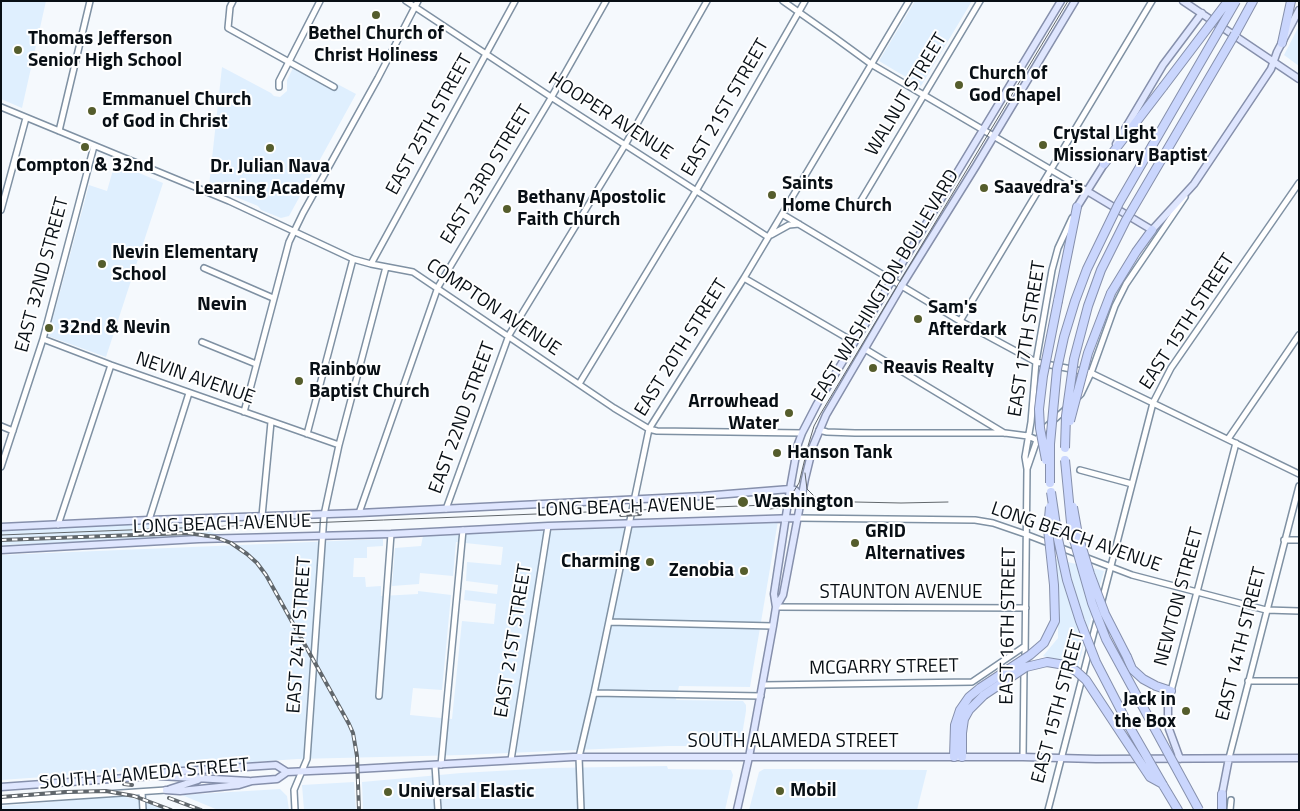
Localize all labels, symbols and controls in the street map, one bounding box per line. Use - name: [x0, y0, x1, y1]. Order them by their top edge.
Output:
- marker: Bethel Church of Christ Holiness: [370, 9, 382, 21]
- place label: Bethel Church of Christ Holiness: [308, 23, 444, 67]
- place label: Thomas Jefferson Senior High School: [28, 28, 182, 72]
- street label: WALNUT STREET: [861, 30, 953, 160]
- street label: EAST 21ST STREET: [677, 35, 775, 181]
- marker: Thomas Jefferson Senior High School: [12, 44, 24, 56]
- street label: EAST 25TH STREET: [382, 51, 478, 199]
- place label: Church of God Chapel: [969, 63, 1061, 107]
- street label: HOOPER AVENUE: [544, 68, 676, 166]
- marker: Church of God Chapel: [953, 79, 965, 91]
- place label: Emmanuel Church of God in Christ: [102, 89, 252, 133]
- street label: EAST 23RD STREET: [436, 101, 538, 249]
- marker: Emmanuel Church of God in Christ: [86, 105, 98, 117]
- place label: Crystal Light Missionary Baptist: [1053, 123, 1207, 167]
- marker: Crystal Light Missionary Baptist: [1037, 139, 1049, 151]
- marker: Compton & 32nd: [79, 141, 91, 153]
- marker: Dr. Julian Nava Learning Academy: [264, 142, 276, 154]
- place label: Compton & 32nd: [16, 155, 154, 177]
- place label: Dr. Julian Nava Learning Academy: [195, 156, 345, 200]
- street label: EAST WASHINGTON BOULEVARD: [807, 166, 965, 406]
- place label: Saints Home Church: [782, 173, 892, 217]
- place label: Saavedra's: [994, 177, 1083, 199]
- marker: Saavedra's: [978, 182, 990, 194]
- place label: Bethany Apostolic Faith Church: [517, 187, 666, 231]
- marker: Saints Home Church: [766, 189, 778, 201]
- street label: EAST 32ND STREET: [11, 195, 75, 355]
- marker: Bethany Apostolic Faith Church: [501, 203, 513, 215]
- place label: Nevin Elementary School: [112, 242, 258, 286]
- street label: EAST 15TH STREET: [1136, 250, 1240, 394]
- street label: COMPTON AVENUE: [422, 255, 564, 361]
- marker: Nevin Elementary School: [96, 258, 108, 270]
- street label: EAST 17TH STREET: [1004, 259, 1052, 419]
- street label: EAST 20TH STREET: [631, 275, 733, 421]
- district label: Nevin: [197, 293, 247, 317]
- place label: Sam's Afterdark: [928, 297, 1007, 341]
- marker: Sam's Afterdark: [912, 313, 924, 325]
- place label: 32nd & Nevin: [59, 317, 170, 339]
- marker: 32nd & Nevin: [43, 322, 55, 334]
- street label: EAST 22ND STREET: [425, 339, 501, 497]
- street label: NEVIN AVENUE: [133, 348, 257, 410]
- place label: Reavis Realty: [883, 357, 994, 379]
- place label: Rainbow Baptist Church: [309, 359, 430, 403]
- marker: Reavis Realty: [867, 362, 879, 374]
- marker: Rainbow Baptist Church: [293, 375, 305, 387]
- place label: Arrowhead Water: [688, 391, 779, 435]
- marker: Arrowhead Water: [783, 407, 795, 419]
- place label: Hanson Tank: [787, 442, 892, 464]
- marker: Hanson Tank: [771, 447, 783, 459]
- place label: Washington: [754, 491, 854, 513]
- street label: LONG BEACH AVENUE: [536, 493, 716, 523]
- marker: Washington: [736, 495, 750, 509]
- street label: LONG BEACH AVENUE: [988, 498, 1164, 578]
- street label: LONG BEACH AVENUE: [132, 510, 312, 540]
- place label: GRID Alternatives: [865, 521, 965, 565]
- street label: NEWTON STREET: [1151, 525, 1209, 669]
- marker: GRID Alternatives: [849, 537, 861, 549]
- street label: EAST 16TH STREET: [996, 547, 1022, 705]
- place label: Charming: [561, 551, 640, 573]
- street label: EAST 24TH STREET: [283, 556, 317, 714]
- marker: Charming: [644, 556, 656, 568]
- place label: Zenobia: [669, 560, 734, 582]
- street label: EAST 21ST STREET: [491, 563, 537, 719]
- marker: Zenobia: [738, 565, 750, 577]
- street label: EAST 14TH STREET: [1212, 565, 1272, 723]
- street label: STAUNTON AVENUE: [820, 582, 982, 604]
- street label: EAST 15TH STREET: [1028, 628, 1090, 786]
- street label: MCGARRY STREET: [809, 655, 959, 681]
- place label: Jack in the Box: [1114, 689, 1176, 733]
- marker: Jack in the Box: [1180, 705, 1192, 717]
- street label: SOUTH ALAMEDA STREET: [688, 731, 898, 753]
- street label: SOUTH ALAMEDA STREET: [38, 754, 250, 796]
- place label: Mobil: [790, 780, 837, 802]
- place label: Universal Elastic: [398, 781, 534, 803]
- marker: Mobil: [774, 785, 786, 797]
- marker: Universal Elastic: [382, 786, 394, 798]

